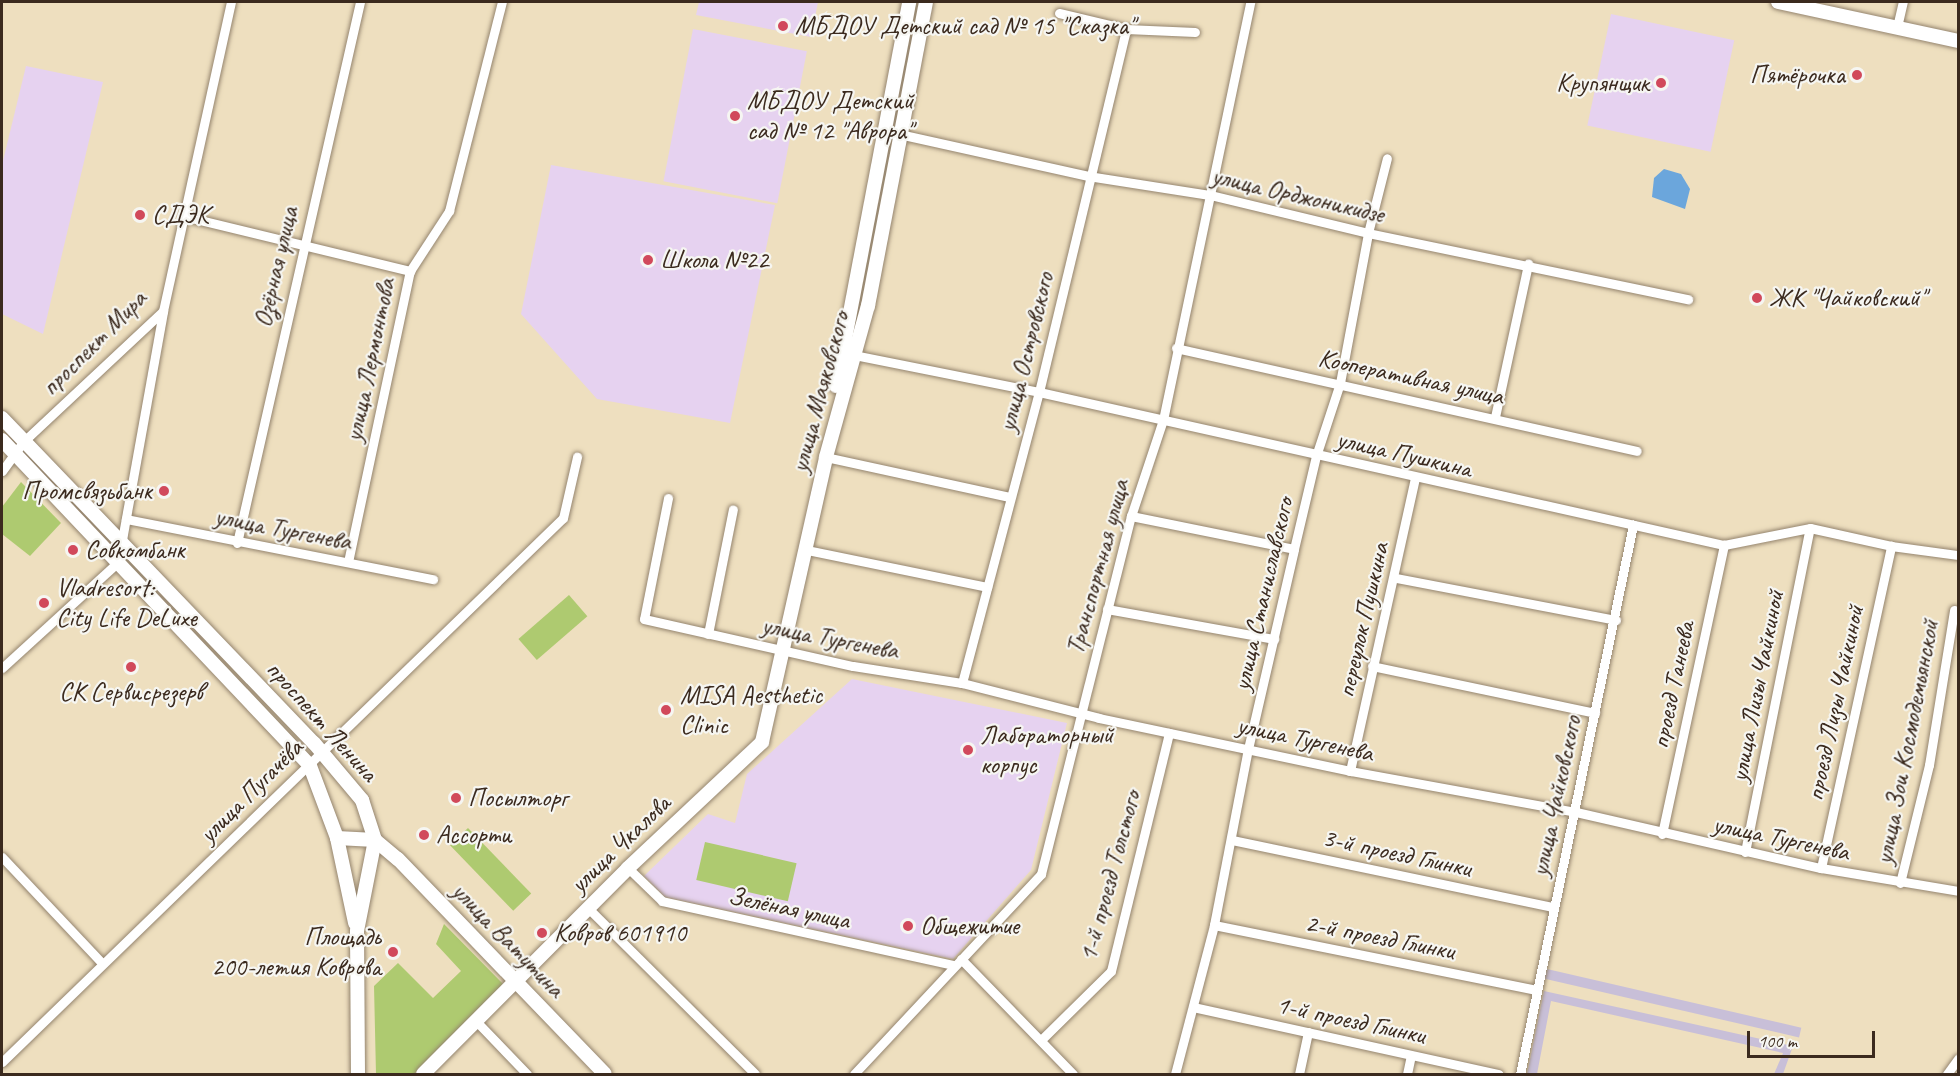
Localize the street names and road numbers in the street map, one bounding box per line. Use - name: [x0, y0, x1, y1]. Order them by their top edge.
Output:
- street label: улица Орджоникидзе: [1210, 160, 1386, 230]
- street label: Озёрная улица: [247, 203, 305, 331]
- street label: улица Островского: [991, 268, 1061, 436]
- street label: улица Лермонтова: [337, 276, 403, 444]
- street label: проспект Мира: [35, 284, 153, 402]
- street label: улица Маяковского: [784, 308, 856, 476]
- street label: Кооперативная улица: [1315, 342, 1507, 412]
- street label: улица Пушкина: [1333, 423, 1475, 485]
- street label: Транспортная улица: [1059, 475, 1137, 659]
- street label: улица Станиславского: [1226, 494, 1300, 694]
- street label: улица Тургенева: [212, 500, 354, 558]
- street label: переулок Пушкина: [1330, 538, 1396, 702]
- street label: улица Лизы Чайкиной: [1723, 588, 1791, 784]
- street label: проезд Лизы Чайкиной: [1799, 603, 1871, 803]
- street label: улица Тургенева: [759, 609, 901, 667]
- street label: улица Зои Космодемьянской: [1868, 617, 1946, 867]
- street label: проезд Танеева: [1644, 619, 1702, 751]
- street label: проспект Ленина: [259, 653, 385, 789]
- street label: улица Тургенева: [1234, 709, 1376, 769]
- street label: улица Чайковского: [1524, 713, 1588, 879]
- street label: улица Пугачёва: [192, 732, 310, 850]
- street label: 1-й проезд Толстого: [1072, 788, 1148, 964]
- street label: улица Чкалова: [564, 789, 676, 899]
- street label: улица Тургенева: [1710, 808, 1852, 868]
- street label: 3-й проезд Глинки: [1318, 822, 1476, 884]
- street label: улица Ватутина: [445, 875, 571, 1005]
- street label: Зелёная улица: [724, 880, 854, 936]
- street label: 2-й проезд Глинки: [1301, 907, 1459, 967]
- street label: 1-й проезд Глинки: [1272, 989, 1430, 1051]

